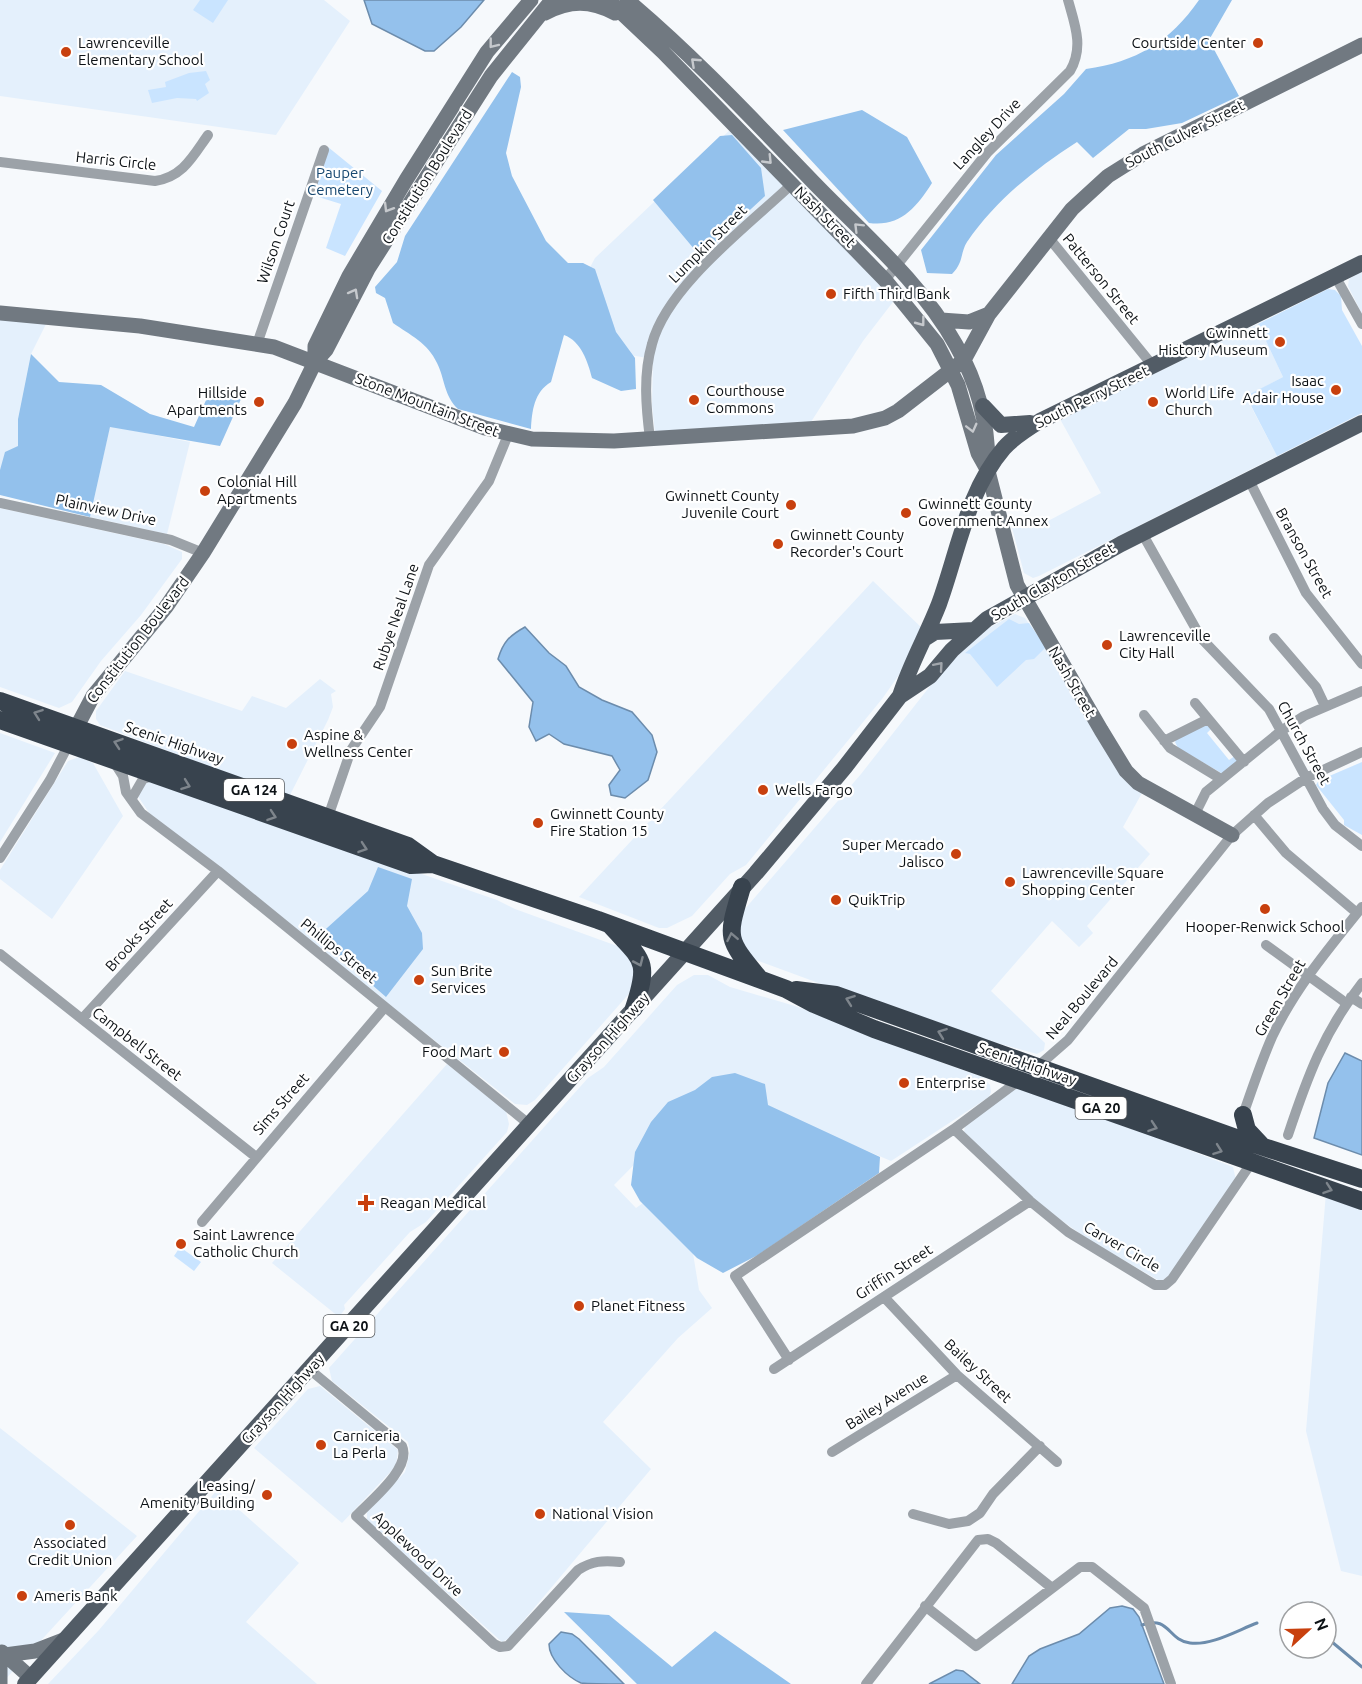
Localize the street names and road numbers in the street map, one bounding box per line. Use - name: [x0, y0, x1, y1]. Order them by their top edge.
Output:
- street label: Langley Drive: [949, 95, 1024, 173]
- street label: South Culver Street: [1122, 96, 1247, 171]
- street label: Constitution Boulevard: [378, 106, 475, 247]
- street label: Harris Circle: [75, 148, 157, 173]
- street label: Nash Street: [791, 183, 859, 251]
- street label: Wilson Court: [253, 198, 298, 286]
- street label: Lumpkin Street: [665, 201, 750, 286]
- street label: Patterson Street: [1060, 230, 1143, 327]
- street label: South Perry Street: [1032, 362, 1151, 431]
- street label: Stone Mountain Street: [353, 369, 502, 440]
- street label: Plainview Drive: [54, 491, 158, 528]
- street label: Branson Street: [1273, 505, 1336, 601]
- street label: South Clayton Street: [988, 539, 1118, 624]
- street label: Rubye Neal Lane: [369, 561, 422, 672]
- street label: Constitution Boulevard: [83, 573, 192, 706]
- street label: Nash Street: [1045, 643, 1100, 720]
- street label: Church Street: [1274, 698, 1334, 788]
- street label: Scenic Highway: [122, 718, 226, 767]
- road number: GA 124: [224, 779, 284, 801]
- street label: Brooks Street: [101, 895, 176, 975]
- street label: Phillips Street: [298, 915, 381, 987]
- street label: Neal Boulevard: [1042, 953, 1121, 1042]
- street label: Green Street: [1251, 956, 1308, 1039]
- street label: Grayson Highway: [563, 989, 653, 1086]
- street label: Campbell Street: [89, 1003, 186, 1084]
- street label: Scenic Highway: [975, 1039, 1079, 1088]
- street label: Sims Street: [249, 1069, 312, 1138]
- road number: GA 20: [1076, 1097, 1126, 1119]
- street label: Carver Circle: [1081, 1218, 1163, 1275]
- street label: Griffin Street: [852, 1240, 935, 1303]
- road number: GA 20: [324, 1315, 374, 1337]
- street label: Bailey Street: [941, 1335, 1016, 1406]
- street label: Grayson Highway: [238, 1350, 328, 1447]
- street label: Bailey Avenue: [842, 1368, 931, 1433]
- street label: Applewood Drive: [370, 1508, 467, 1600]

